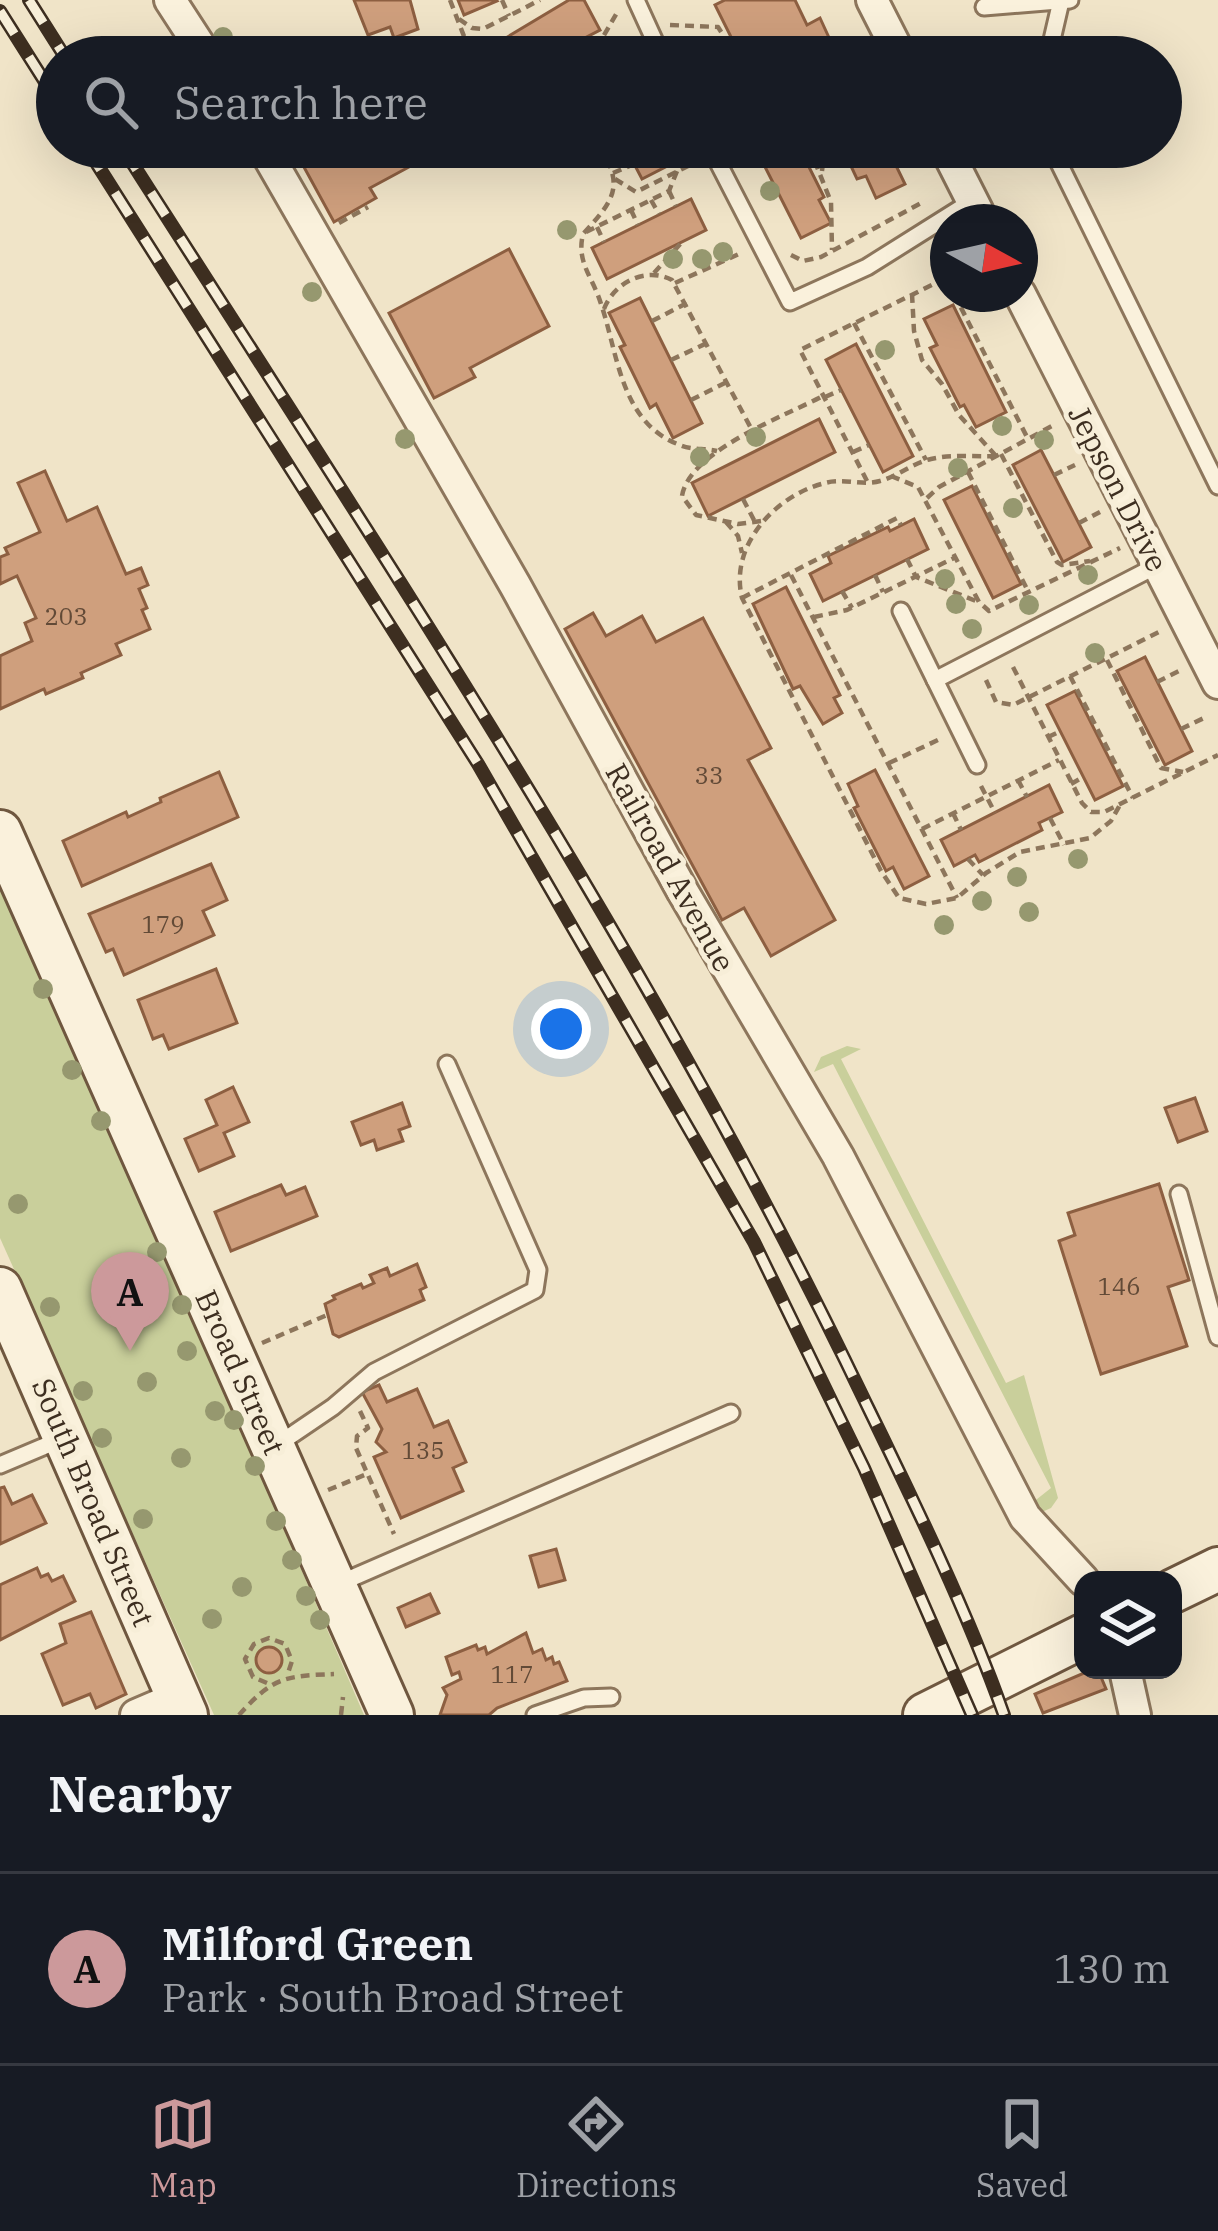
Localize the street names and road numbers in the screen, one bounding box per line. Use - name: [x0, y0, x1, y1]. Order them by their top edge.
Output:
- street label: Jepson Drive: [1060, 398, 1178, 578]
- street label: Railroad Avenue: [598, 756, 744, 978]
- street label: Broad Street: [187, 1283, 295, 1461]
- street label: South Broad Street: [24, 1372, 164, 1632]

